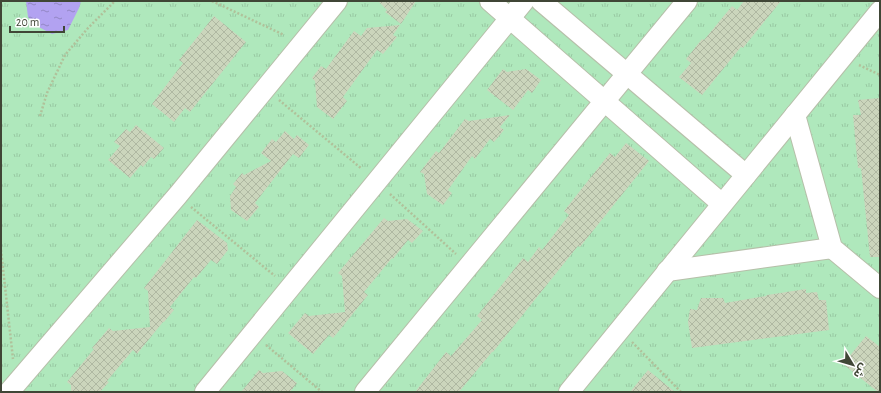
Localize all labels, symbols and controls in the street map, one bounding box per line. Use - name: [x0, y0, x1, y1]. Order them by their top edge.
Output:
- scale bar: [10, 8, 64, 34]
- text: 20 m: [16, 16, 39, 28]
- north arrow: [833, 345, 873, 385]
- text: ش: [851, 361, 869, 380]

